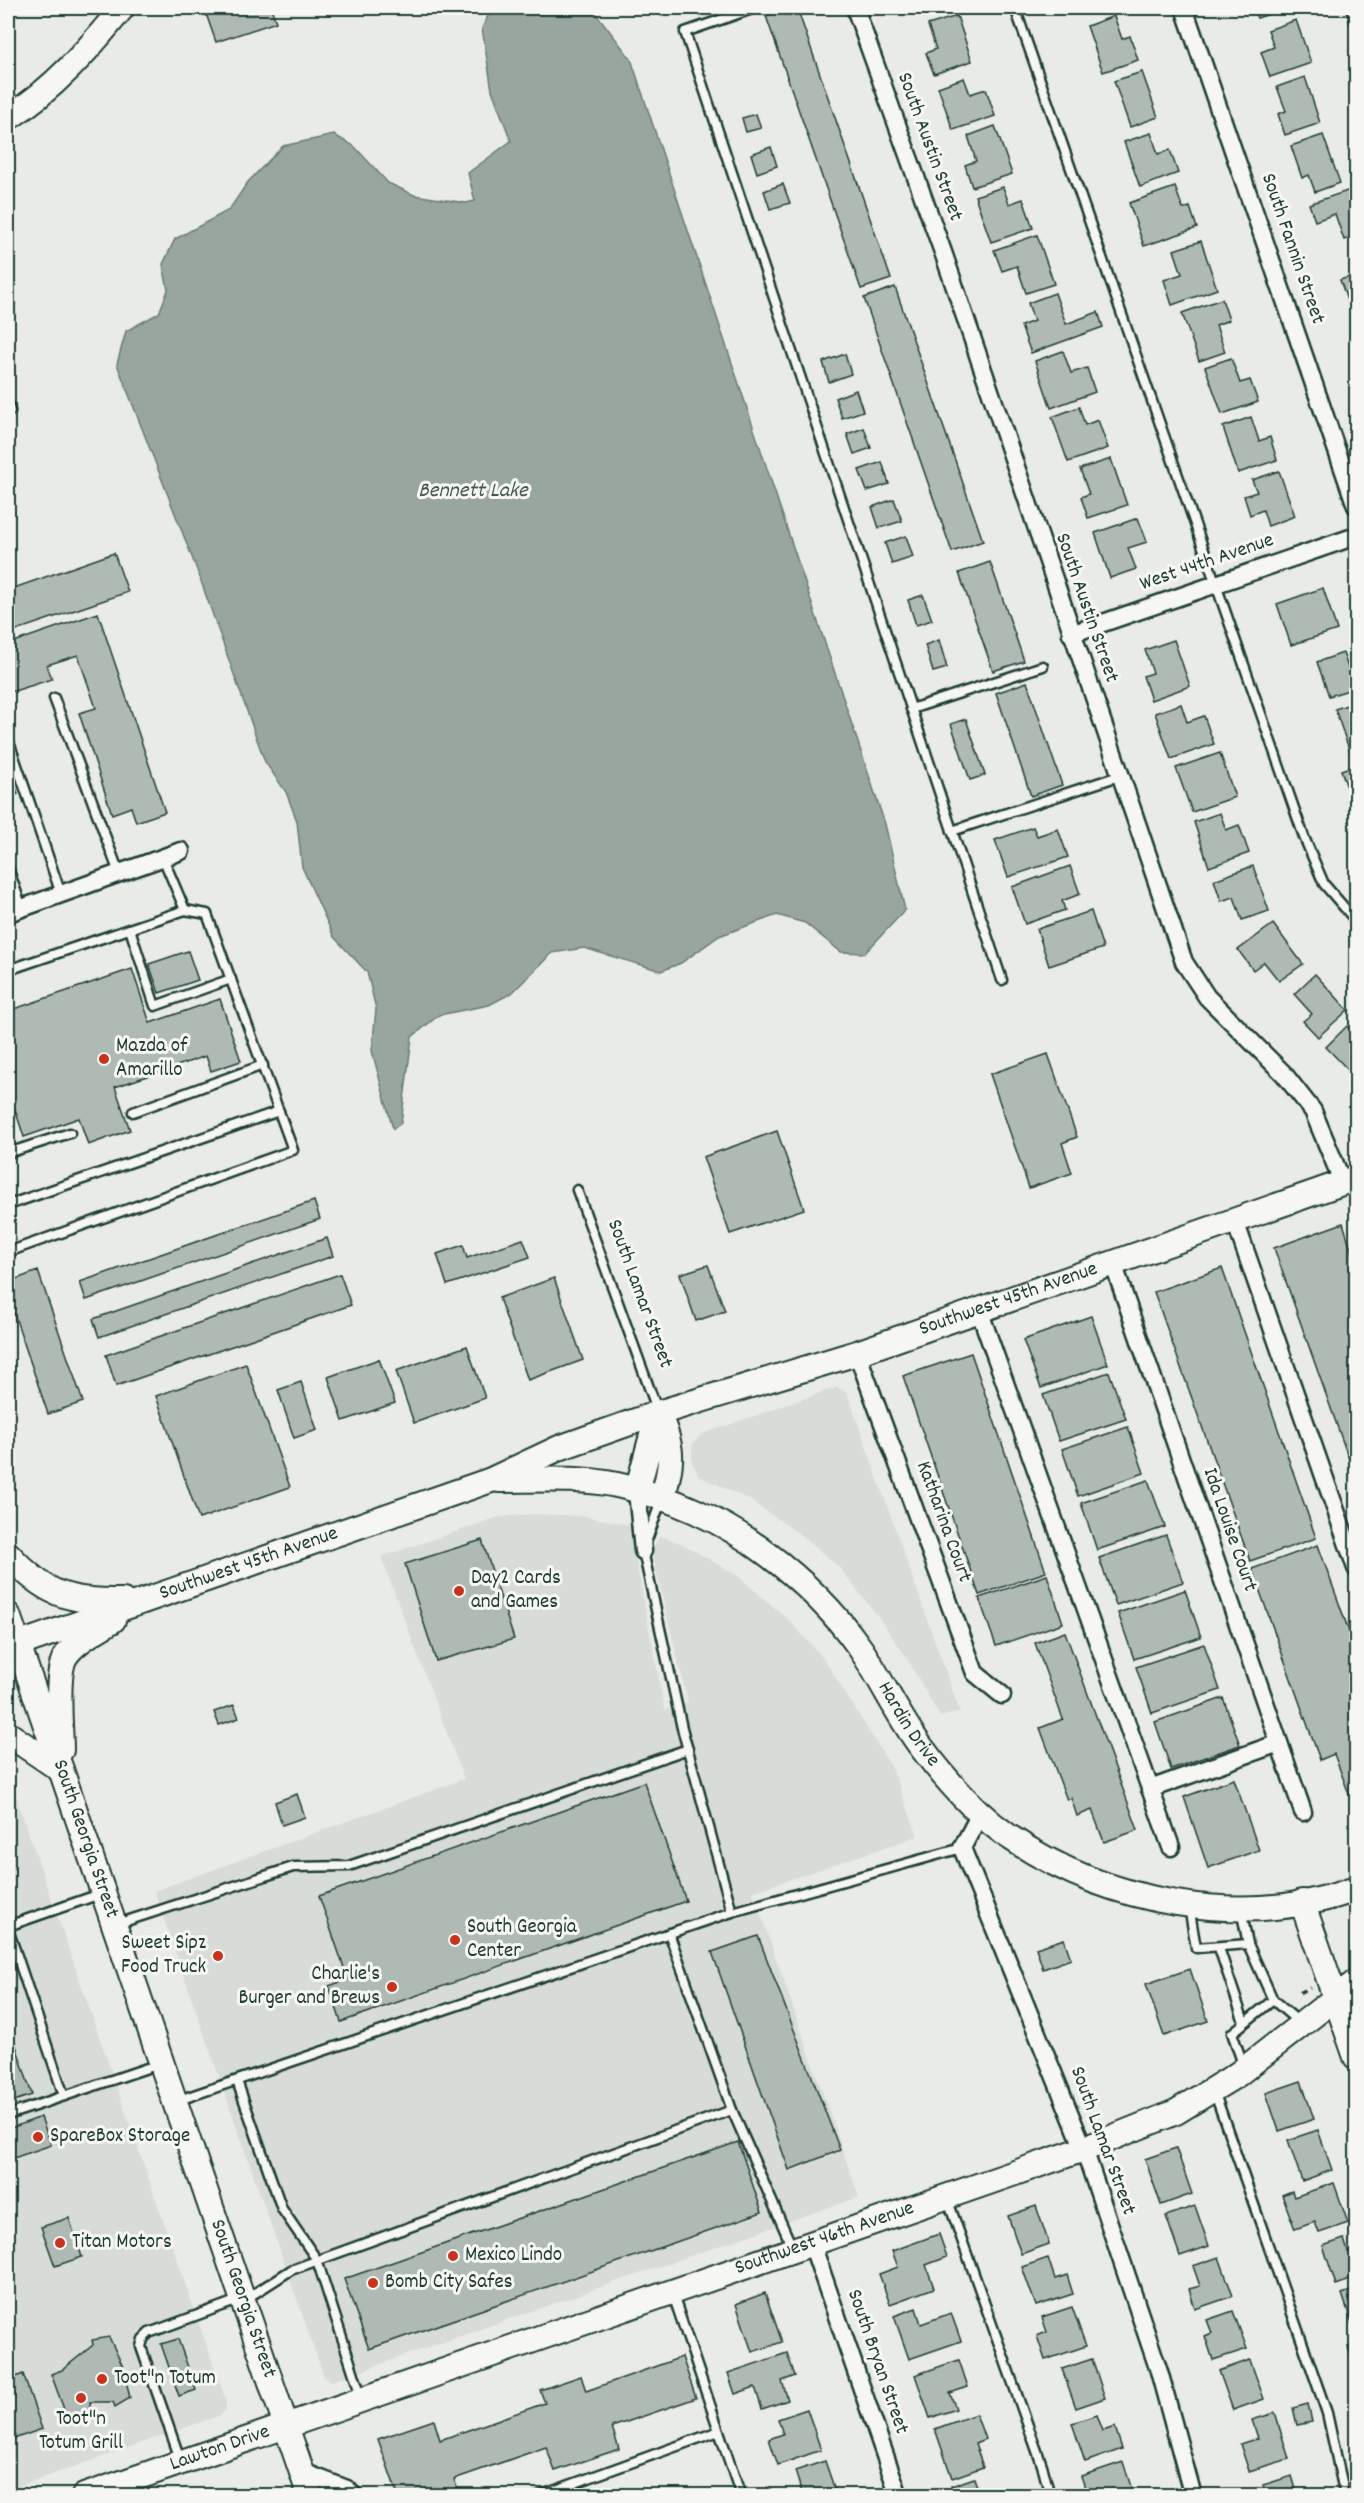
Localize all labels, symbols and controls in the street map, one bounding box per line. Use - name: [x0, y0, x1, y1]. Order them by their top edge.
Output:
- street label: South Austin Street: [888, 68, 970, 226]
- street label: South Fannin Street: [1252, 169, 1332, 329]
- water label: Bennett Lake: [418, 476, 529, 507]
- street label: West 44th Avenue: [1136, 526, 1278, 600]
- street label: South Austin Street: [1046, 529, 1126, 687]
- place label: Mazda of Amarillo: [116, 1032, 188, 1086]
- marker: Mazda of Amarillo: [97, 1052, 111, 1066]
- street label: South Lamar Street: [598, 1215, 680, 1373]
- street label: Southwest 45th Avenue: [915, 1255, 1102, 1345]
- street label: Katharina Court: [907, 1457, 979, 1587]
- street label: Ida Louise Court: [1194, 1464, 1264, 1596]
- street label: Southwest 45th Avenue: [155, 1519, 342, 1609]
- place label: Day2 Cards and Games: [471, 1564, 561, 1618]
- marker: Day2 Cards and Games: [452, 1584, 466, 1598]
- street label: Hardin Drive: [869, 1676, 947, 1774]
- street label: South Georgia Street: [44, 1756, 126, 1923]
- place label: South Georgia Center: [467, 1913, 578, 1967]
- place label: Sweet Sipz Food Truck: [121, 1929, 206, 1983]
- marker: South Georgia Center: [448, 1933, 462, 1947]
- marker: Sweet Sipz Food Truck: [211, 1949, 225, 1963]
- place label: Charlie's Burger and Brews: [239, 1960, 380, 2014]
- marker: Charlie's Burger and Brews: [385, 1980, 399, 1994]
- street label: South Lamar Street: [1061, 2062, 1143, 2220]
- place label: SpareBox Storage: [50, 2122, 190, 2152]
- marker: SpareBox Storage: [31, 2130, 45, 2144]
- street label: Southwest 46th Avenue: [731, 2194, 918, 2284]
- street label: South Georgia Street: [201, 2216, 284, 2382]
- place label: Titan Motors: [72, 2228, 172, 2258]
- marker: Titan Motors: [53, 2236, 67, 2250]
- place label: Mexico Lindo: [465, 2241, 562, 2271]
- marker: Mexico Lindo: [446, 2249, 460, 2263]
- place label: Bomb City Safes: [385, 2268, 513, 2298]
- marker: Bomb City Safes: [366, 2276, 380, 2290]
- street label: South Bryan Street: [838, 2286, 916, 2439]
- place label: Toot"n Totum: [114, 2364, 216, 2394]
- marker: Toot"n Totum: [95, 2372, 109, 2386]
- marker: Toot"n Totum Grill: [74, 2391, 88, 2405]
- place label: Toot"n Totum Grill: [39, 2405, 123, 2459]
- street label: Lawton Drive: [166, 2418, 274, 2480]

